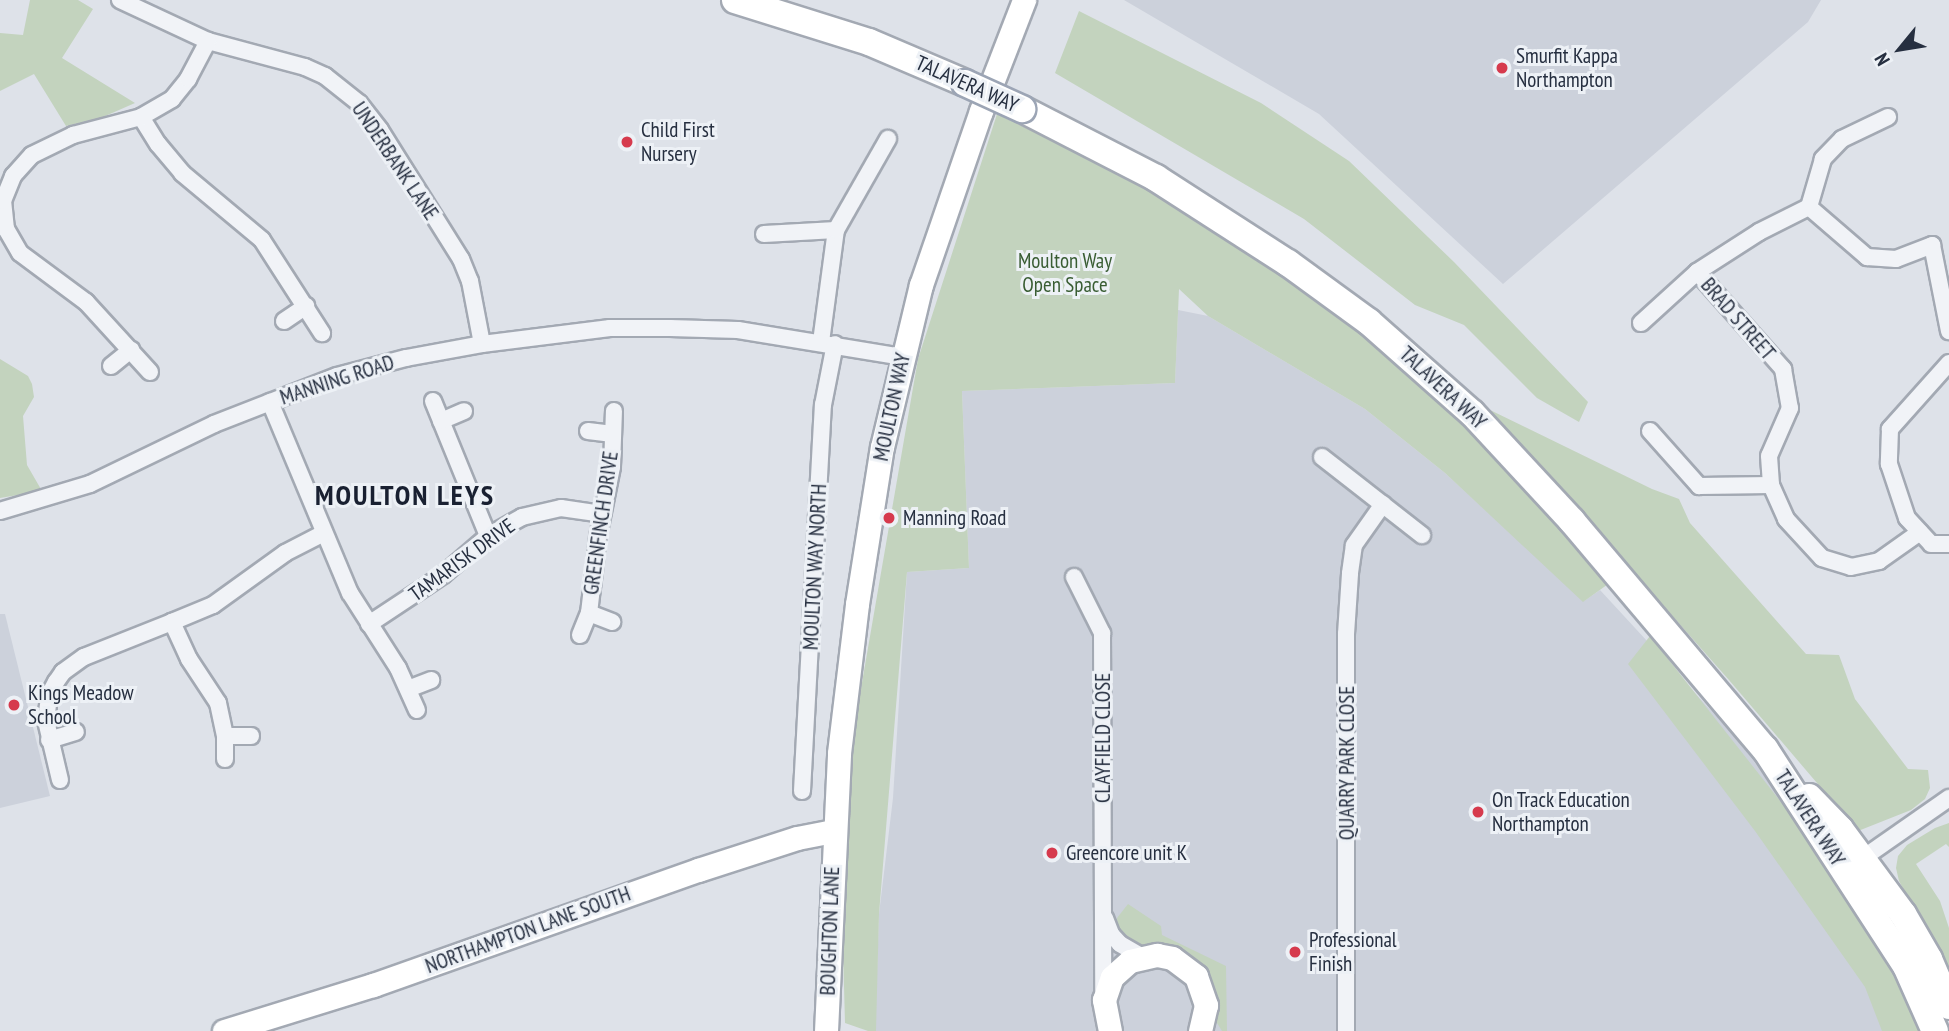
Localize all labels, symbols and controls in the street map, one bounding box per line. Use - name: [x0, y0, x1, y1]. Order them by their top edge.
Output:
- north arrow: [1865, 14, 1935, 84]
- place label: Smurfit Kappa Northampton: [1516, 43, 1618, 93]
- text: N: [1869, 49, 1895, 70]
- street label: TALAVERA WAY: [911, 50, 1023, 118]
- marker: Smurfit Kappa Northampton: [1494, 60, 1510, 76]
- street label: UNDERBANK LANE: [346, 97, 444, 225]
- place label: Child First Nursery: [641, 117, 715, 167]
- marker: Child First Nursery: [619, 134, 635, 150]
- park label: Moulton Way Open Space: [1018, 248, 1112, 298]
- street label: BRAD STREET: [1695, 273, 1781, 365]
- street label: TALAVERA WAY: [1394, 341, 1492, 435]
- street label: MANNING ROAD: [277, 350, 397, 410]
- street label: MOULTON WAY: [868, 350, 916, 464]
- street label: GREENFINCH DRIVE: [578, 450, 624, 596]
- district label: MOULTON LEYS: [316, 478, 494, 512]
- street label: MOULTON WAY NORTH: [798, 483, 832, 651]
- place label: Manning Road: [903, 505, 1006, 531]
- marker: Manning Road: [881, 510, 897, 526]
- street label: TAMARISK DRIVE: [404, 513, 520, 607]
- street label: CLAYFIELD CLOSE: [1090, 673, 1116, 803]
- place label: Kings Meadow School: [28, 680, 134, 730]
- street label: QUARRY PARK CLOSE: [1334, 685, 1360, 841]
- marker: Kings Meadow School: [6, 697, 22, 713]
- street label: TALAVERA WAY: [1769, 765, 1851, 871]
- place label: On Track Education Northampton: [1492, 787, 1631, 837]
- marker: On Track Education Northampton: [1470, 804, 1486, 820]
- place label: Greencore unit K: [1066, 840, 1187, 866]
- marker: Greencore unit K: [1044, 845, 1060, 861]
- street label: BOUGHTON LANE: [815, 866, 845, 996]
- street label: NORTHAMPTON LANE SOUTH: [422, 881, 634, 979]
- place label: Professional Finish: [1309, 927, 1397, 977]
- marker: Professional Finish: [1287, 944, 1303, 960]

